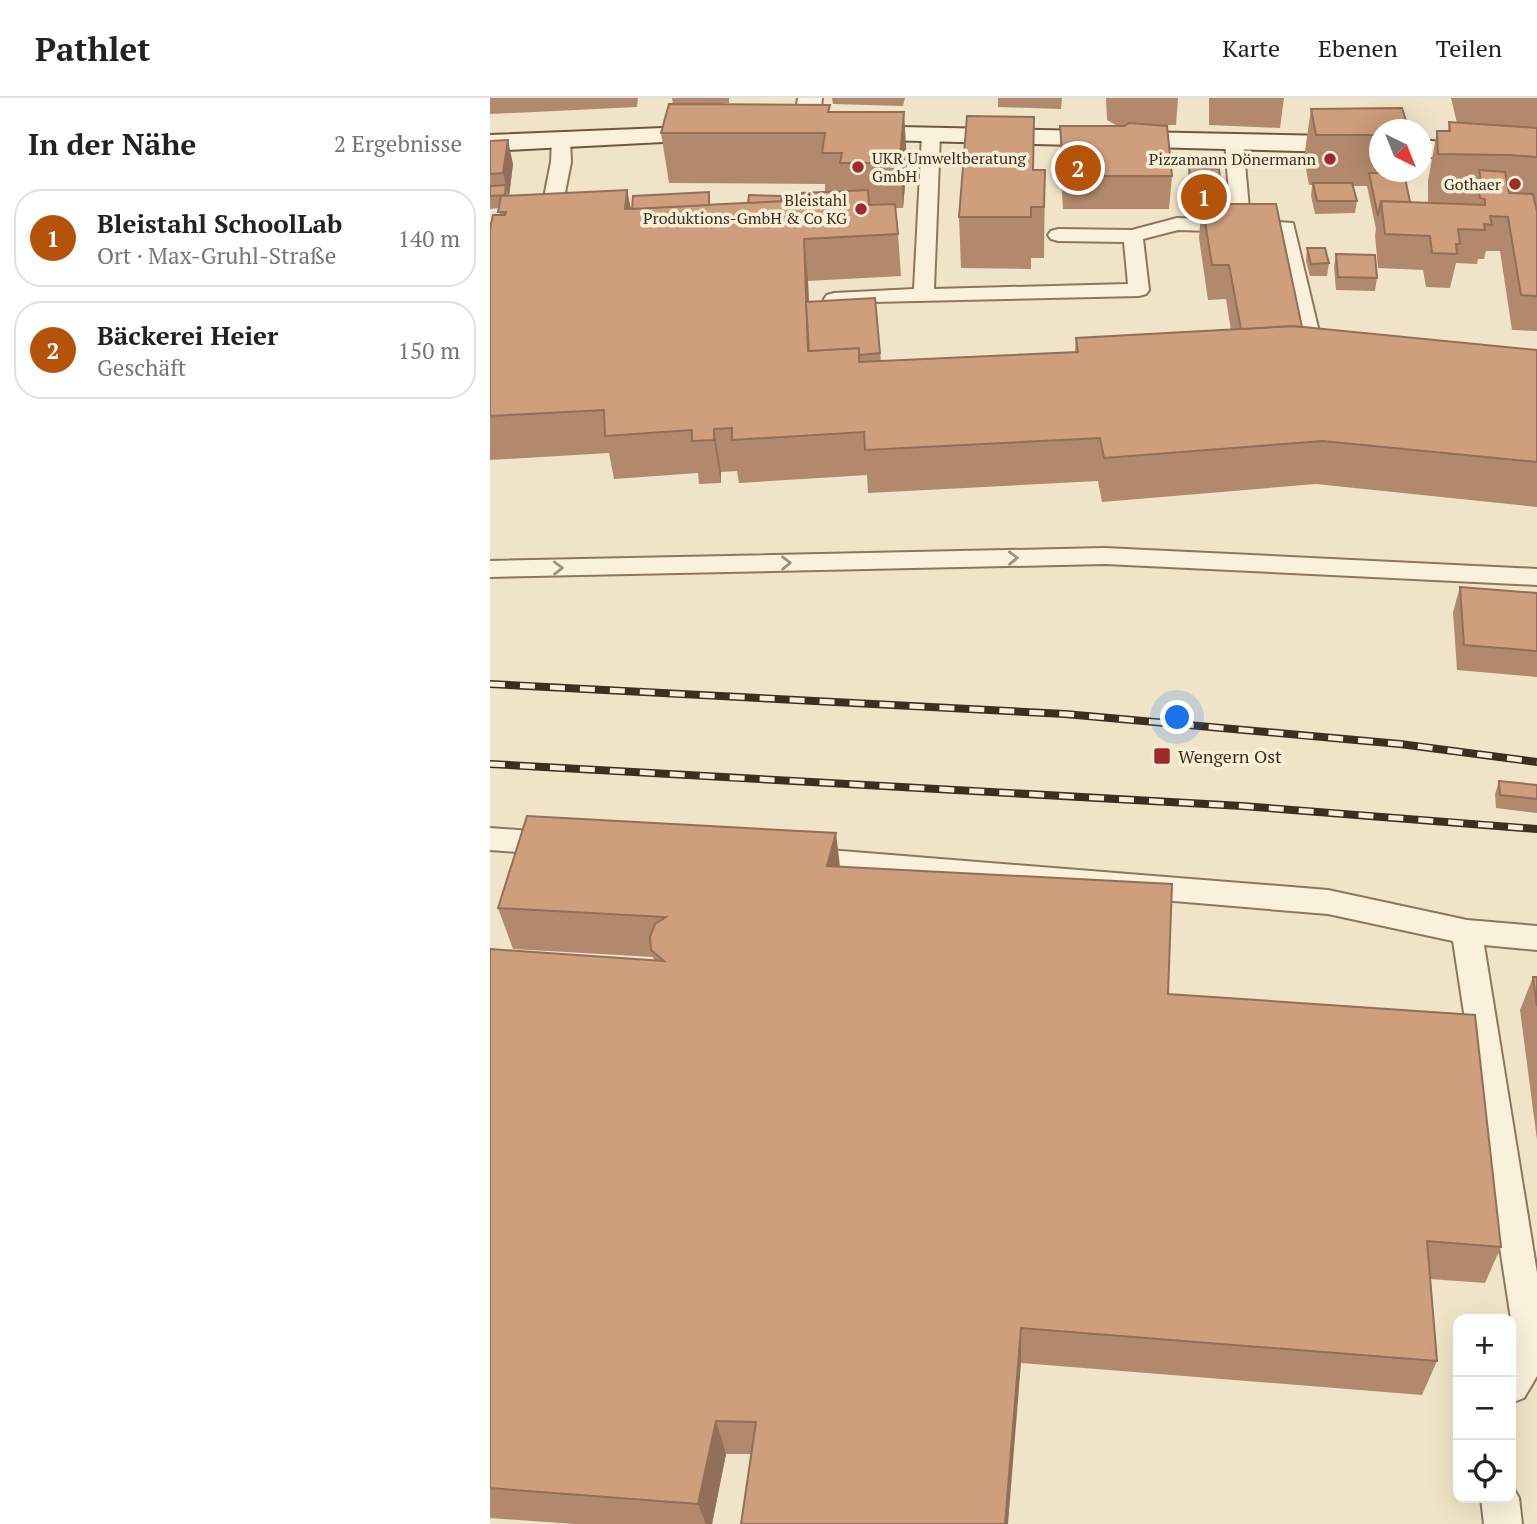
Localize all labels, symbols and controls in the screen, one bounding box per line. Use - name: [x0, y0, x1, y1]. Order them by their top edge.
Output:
- text: Pathlet: [35, 27, 150, 70]
- text: Karte: [1222, 32, 1280, 64]
- text: Ebenen: [1318, 32, 1398, 64]
- text: Teilen: [1436, 32, 1502, 64]
- north arrow: [1369, 119, 1432, 182]
- text: In der Nähe: [28, 124, 196, 164]
- text: 2 Ergebnisse: [334, 128, 462, 159]
- pin: 2: [1055, 142, 1101, 194]
- place label: UKR Umweltberatung GmbH: [872, 147, 1027, 187]
- place label: Pizzamann Dönermann: [1149, 148, 1316, 170]
- marker: Pizzamann Dönermann: [1322, 151, 1338, 167]
- marker: UKR Umweltberatung GmbH: [850, 159, 866, 175]
- pin: 1: [1181, 171, 1227, 223]
- place label: Gothaer: [1444, 173, 1502, 195]
- marker: Gothaer: [1507, 176, 1523, 192]
- place label: Bleistahl Produktions-GmbH & Co KG: [643, 189, 847, 229]
- marker: Bleistahl Produktions-GmbH & Co KG: [853, 201, 869, 217]
- text: Bleistahl SchoolLab: [97, 206, 342, 240]
- text: 1: [47, 223, 60, 254]
- text: 140 m: [398, 223, 460, 254]
- text: Ort · Max-Gruhl-Straße: [97, 240, 336, 271]
- text: Bäckerei Heier: [97, 318, 278, 352]
- text: 2: [47, 335, 60, 366]
- text: 150 m: [398, 335, 460, 366]
- text: Geschäft: [97, 352, 186, 383]
- one-way arrow: [1008, 550, 1019, 566]
- one-way arrow: [781, 555, 791, 571]
- one-way arrow: [553, 560, 564, 575]
- your location: [1160, 700, 1194, 734]
- place label: Wengern Ost: [1178, 744, 1282, 768]
- marker: Wengern Ost: [1152, 746, 1172, 766]
- map controls: [1453, 1314, 1516, 1503]
- button: +: [1453, 1314, 1516, 1377]
- button: −: [1453, 1377, 1516, 1440]
- button: locate: [1453, 1440, 1516, 1503]

